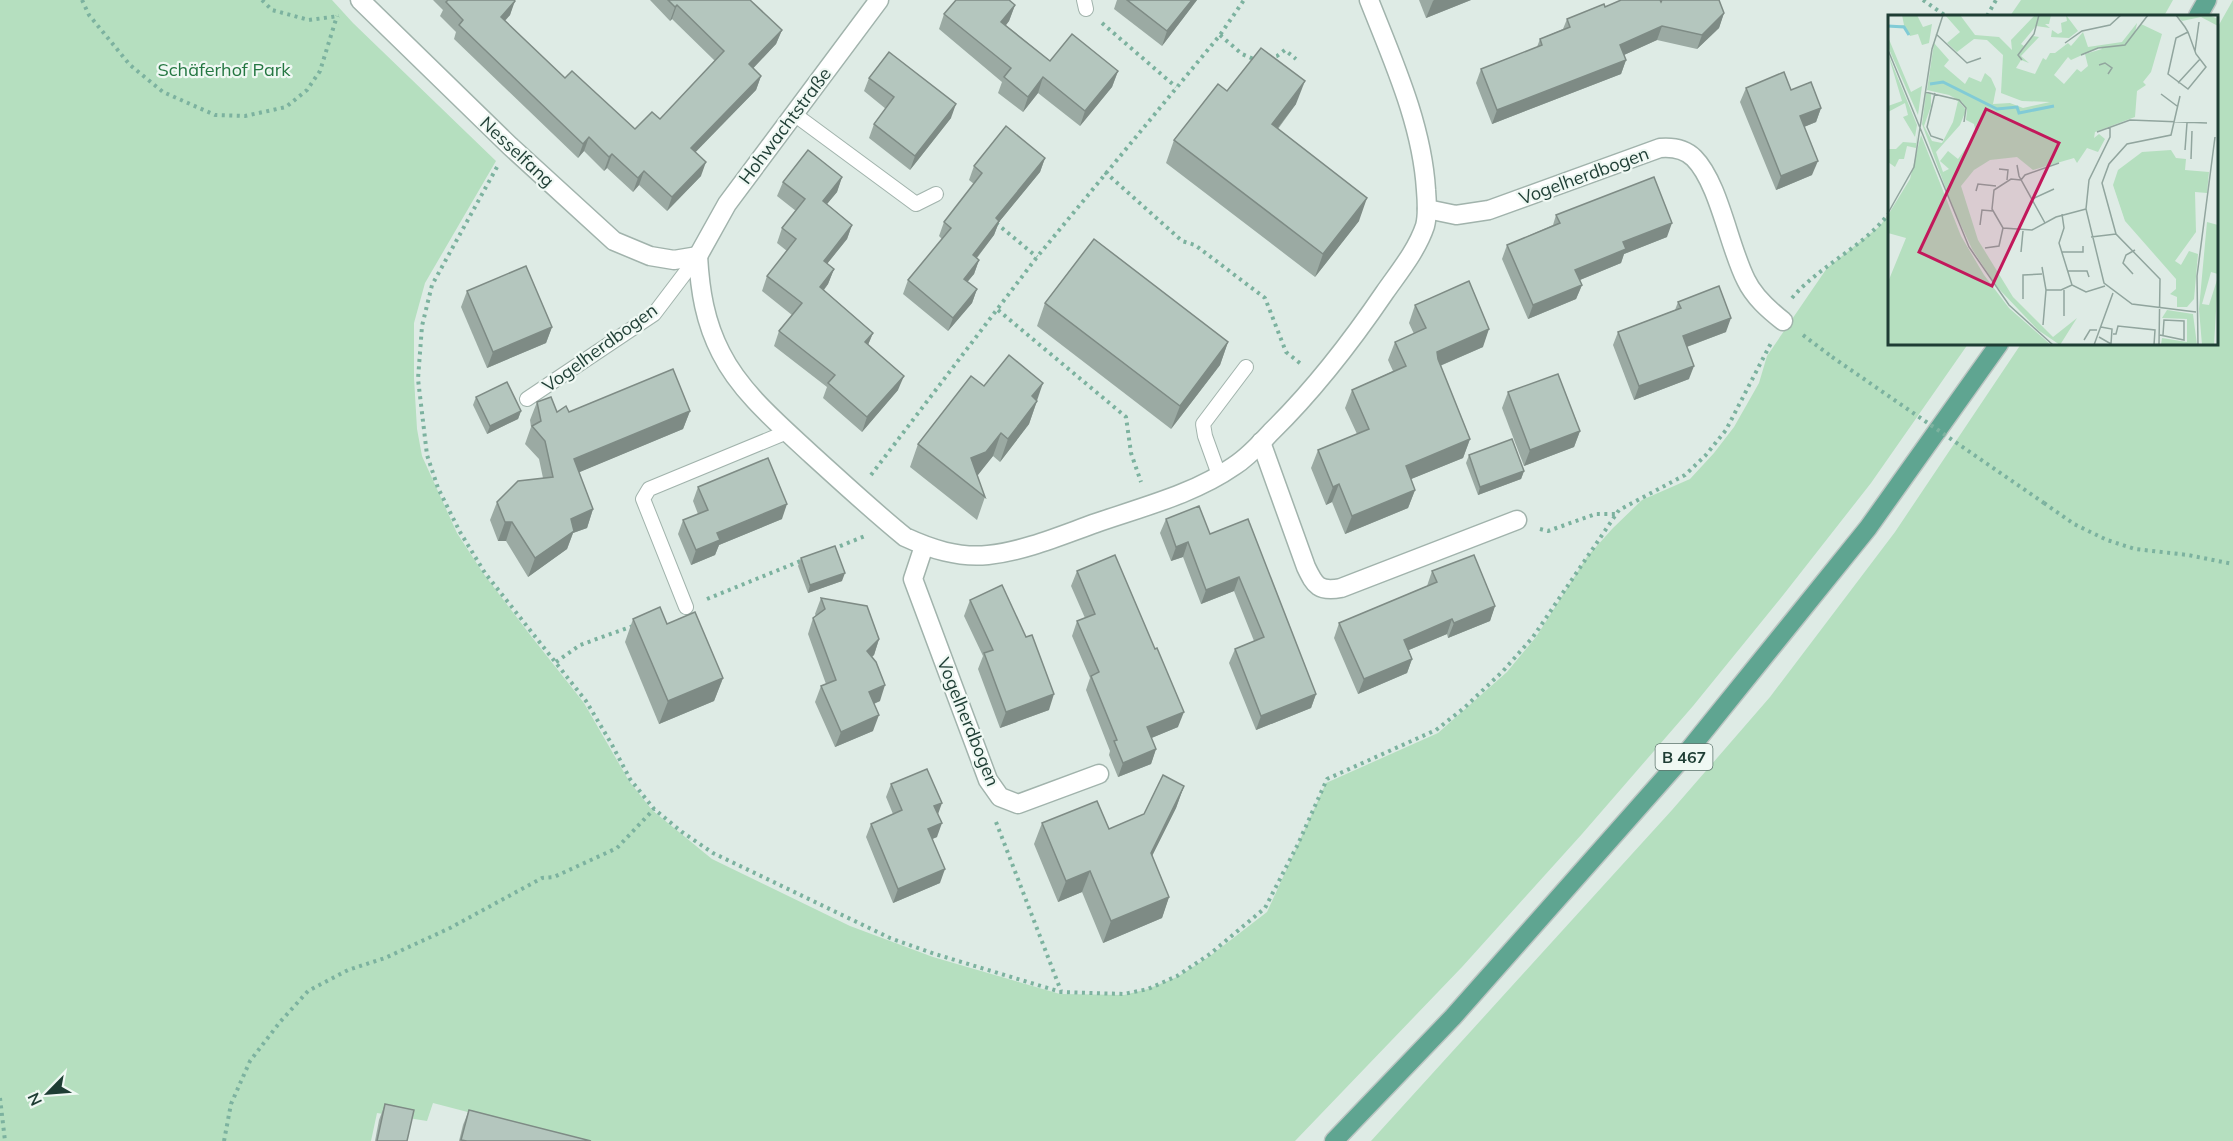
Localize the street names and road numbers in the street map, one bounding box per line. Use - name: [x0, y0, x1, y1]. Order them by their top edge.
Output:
- street label: Hohwachtstraße: [733, 63, 836, 189]
- street label: Nesselfang: [475, 111, 559, 192]
- street label: Vogelherdbogen: [1516, 141, 1652, 210]
- street label: Vogelherdbogen: [538, 298, 662, 397]
- street label: Vogelherdbogen: [932, 654, 1005, 789]
- road number: B 467: [1656, 744, 1712, 770]

